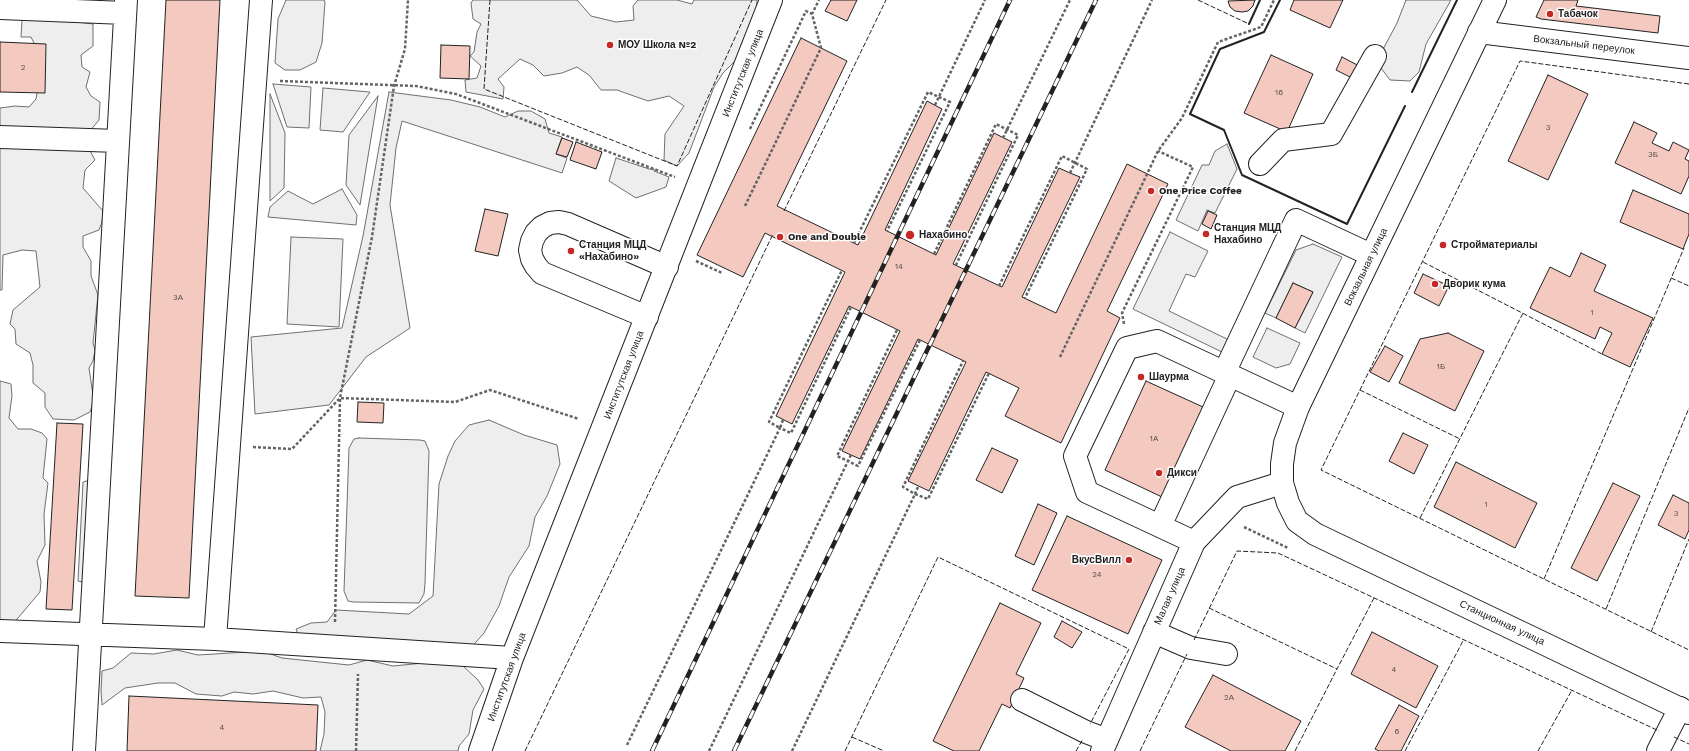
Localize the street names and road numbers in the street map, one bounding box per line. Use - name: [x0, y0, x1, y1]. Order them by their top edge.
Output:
- street label: Институтская улица: [720, 27, 766, 119]
- street label: Вокзальный переулок: [1533, 33, 1635, 57]
- street label: Вокзальная улица: [1342, 226, 1390, 308]
- street label: Институтская улица: [602, 329, 646, 421]
- street label: Малая улица: [1152, 565, 1188, 627]
- street label: Станционная улица: [1458, 598, 1546, 648]
- street label: Институтская улица: [485, 631, 529, 723]

